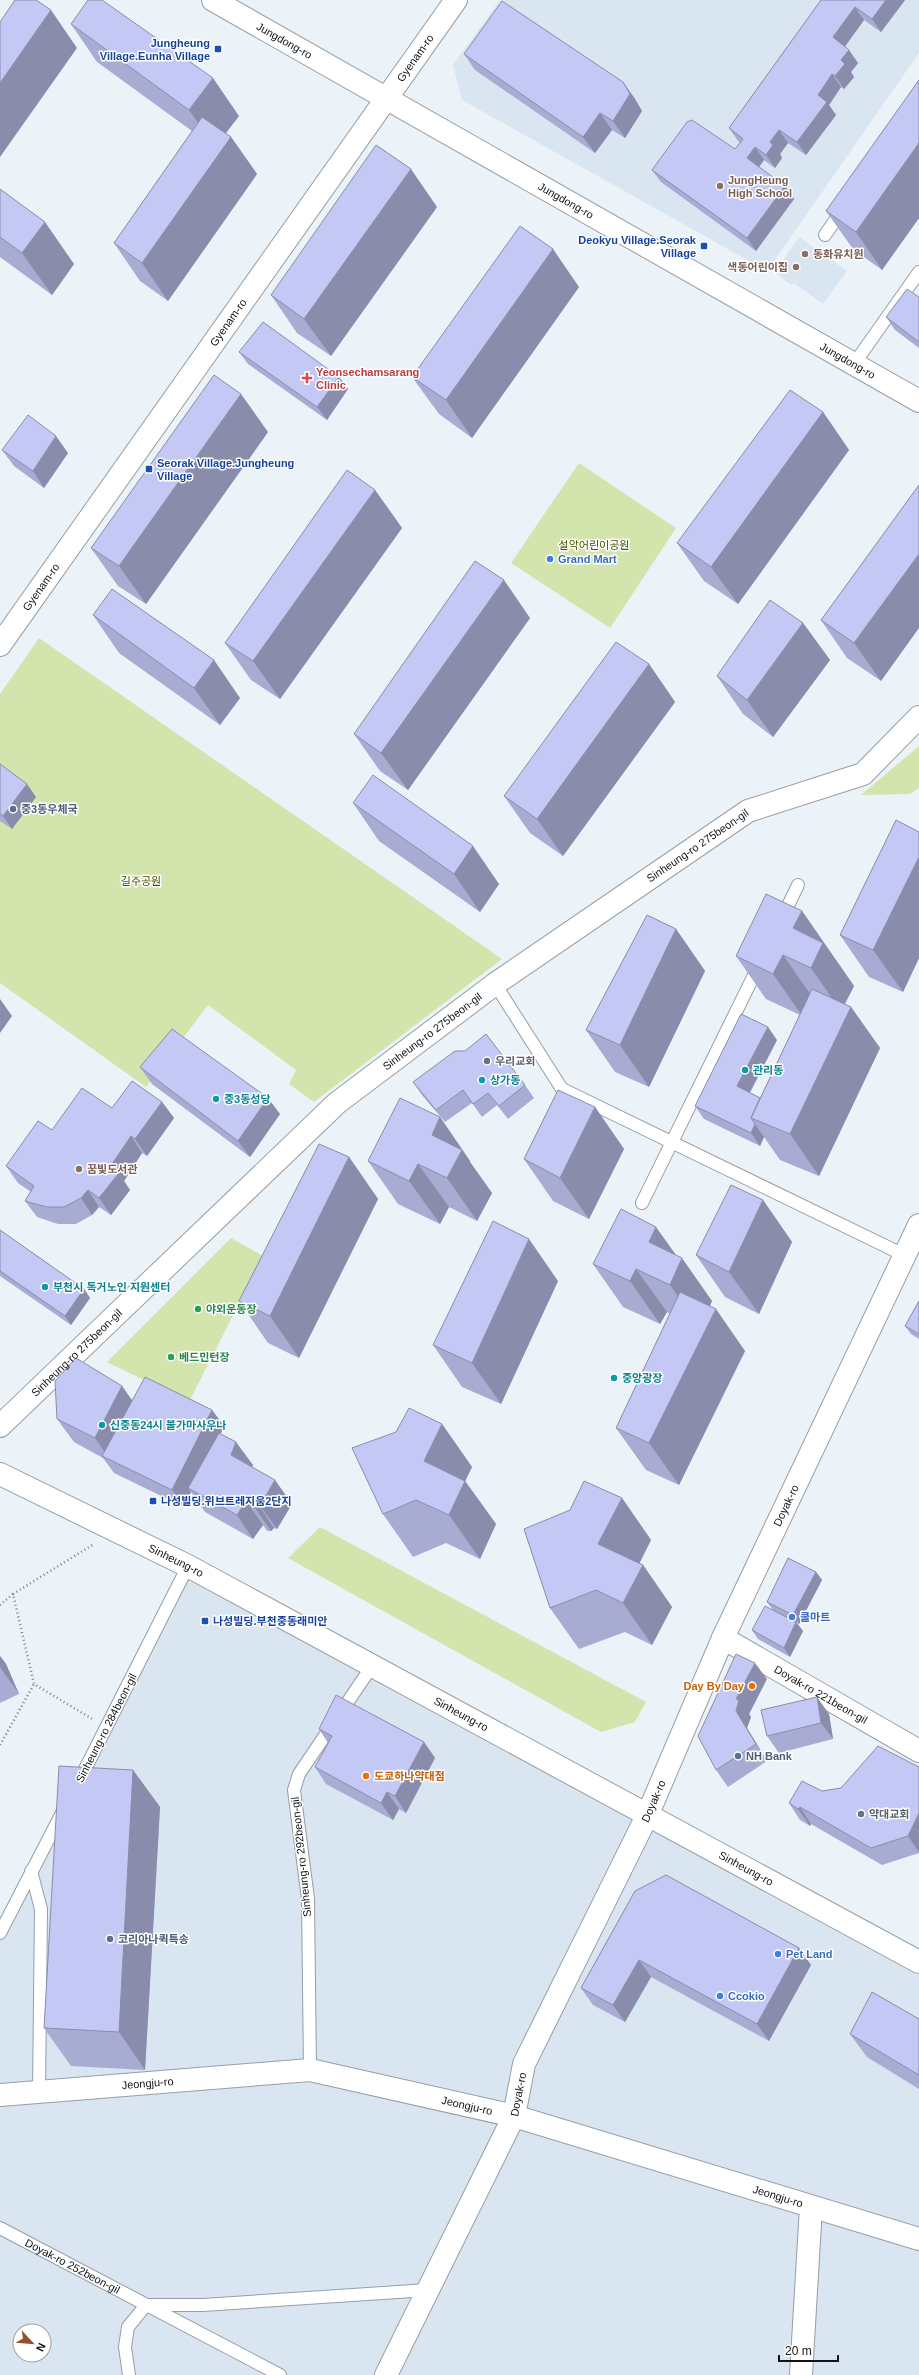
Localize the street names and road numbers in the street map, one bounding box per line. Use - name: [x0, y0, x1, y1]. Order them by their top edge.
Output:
- street label: Jungdong-ro: [254, 20, 314, 61]
- street label: Gyenam-ro: [394, 32, 436, 84]
- street label: Jungdong-ro: [536, 180, 596, 221]
- street label: Gyenam-ro: [207, 297, 249, 348]
- street label: Jungdong-ro: [818, 340, 878, 381]
- street label: Gyenam-ro: [20, 561, 62, 613]
- street label: Sinheung-ro 275beon-gil: [644, 806, 751, 884]
- street label: Sinheung-ro 275beon-gil: [380, 990, 484, 1072]
- street label: Sinheung-ro 275beon-gil: [29, 1307, 124, 1399]
- street label: Doyak-ro: [771, 1483, 801, 1528]
- street label: Sinheung-ro: [146, 1542, 206, 1579]
- street label: Doyak-ro 221beon-gil: [772, 1663, 870, 1726]
- street label: Sinheung-ro 284beon-gil: [73, 1672, 139, 1784]
- street label: Sinheung-ro: [432, 1694, 490, 1734]
- street label: Doyak-ro: [639, 1778, 668, 1824]
- street label: Sinheung-ro 292beon-gil: [289, 1796, 313, 1918]
- street label: Sinheung-ro: [717, 1849, 775, 1888]
- street label: Doyak-ro: [508, 2071, 528, 2117]
- street label: Jeongju-ro: [121, 2075, 174, 2091]
- street label: Jeongju-ro: [440, 2094, 494, 2117]
- street label: Jeongju-ro: [751, 2183, 805, 2209]
- street label: Doyak-ro 252beon-gil: [23, 2236, 122, 2296]

